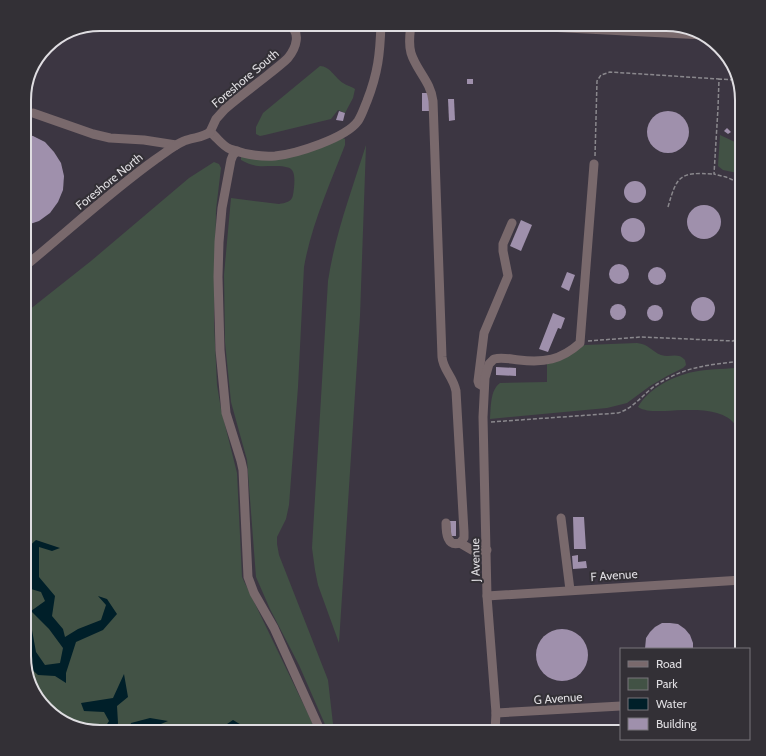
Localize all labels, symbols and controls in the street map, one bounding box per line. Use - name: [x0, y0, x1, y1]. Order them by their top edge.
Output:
- street label: Foreshore South: [208, 46, 282, 110]
- street label: Foreshore North: [72, 149, 146, 213]
- street label: J Avenue: [467, 538, 483, 583]
- street label: F Avenue: [590, 566, 638, 584]
- legend: [620, 648, 750, 740]
- text: Road: [656, 656, 682, 671]
- text: Park: [656, 676, 678, 691]
- street label: G Avenue: [533, 689, 583, 707]
- text: Water: [656, 696, 687, 711]
- text: Building: [656, 716, 698, 731]

